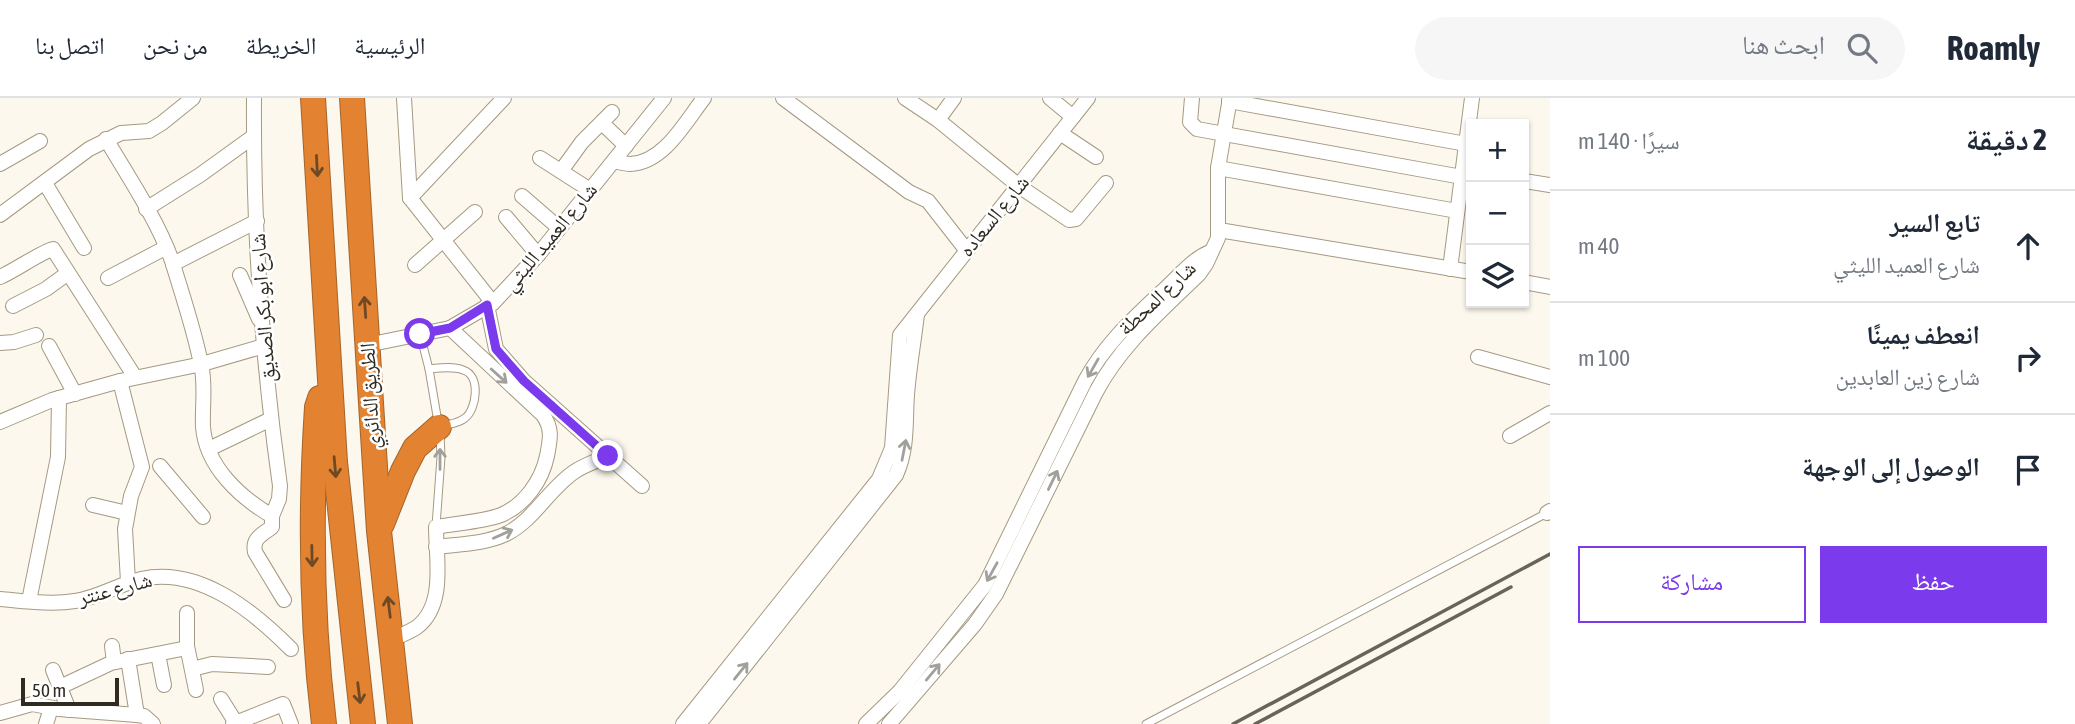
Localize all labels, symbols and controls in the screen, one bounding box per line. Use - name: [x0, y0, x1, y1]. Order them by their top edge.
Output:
- search box: [1415, 17, 1905, 80]
- icon: search: [1843, 29, 1881, 67]
- text: Roamly: [1947, 29, 2040, 67]
- text: ابحث هنا: [1742, 30, 1825, 60]
- text: اتصل بنا: [35, 32, 105, 59]
- text: من نحن: [143, 32, 208, 59]
- text: الخريطة: [246, 32, 316, 59]
- text: الرئيسية: [354, 32, 425, 59]
- map controls: [1466, 119, 1529, 308]
- button: +: [1466, 119, 1529, 182]
- text: 2 دقيقة: [1966, 122, 2047, 156]
- text: سيرًا · 140 m: [1578, 128, 1680, 154]
- one-way arrow: [311, 154, 324, 177]
- street label: شارع السعاده: [953, 170, 1035, 262]
- street label: شارع العميد الليثي: [497, 177, 606, 299]
- button: −: [1466, 182, 1529, 245]
- text: تابع السير: [1890, 208, 1980, 238]
- icon: ahead: [2009, 227, 2047, 265]
- street label: شارع ابو بكر الصديق: [245, 233, 281, 383]
- text: 40 m: [1578, 233, 1619, 259]
- button: layers: [1466, 245, 1529, 308]
- text: شارع العميد الليثي: [1833, 252, 1980, 278]
- street label: شارع المحطة: [1112, 255, 1202, 341]
- one-way arrow: [358, 297, 371, 319]
- route start: [404, 318, 435, 349]
- text: انعطف يمينًا: [1866, 320, 1980, 350]
- icon: right: [2009, 339, 2047, 377]
- street label: الطريق الدائري: [354, 342, 389, 450]
- text: 100 m: [1578, 345, 1630, 371]
- one-way arrow: [1086, 358, 1100, 378]
- text: شارع زين العابدين: [1835, 364, 1980, 390]
- one-way arrow: [490, 367, 507, 384]
- one-way arrow: [898, 439, 911, 462]
- route end: [592, 440, 623, 471]
- one-way arrow: [433, 448, 447, 471]
- icon: arrive: [2009, 451, 2047, 489]
- text: الوصول إلى الوجهة: [1802, 452, 1980, 482]
- one-way arrow: [329, 455, 342, 477]
- one-way arrow: [1046, 470, 1060, 491]
- one-way arrow: [492, 527, 513, 540]
- one-way arrow: [305, 544, 319, 567]
- button: مشاركة: [1578, 546, 1806, 623]
- button: حفظ: [1820, 546, 2047, 623]
- one-way arrow: [985, 561, 998, 582]
- street label: شارع عنتر: [74, 567, 155, 612]
- one-way arrow: [382, 597, 395, 619]
- one-way arrow: [734, 662, 749, 680]
- one-way arrow: [925, 664, 941, 682]
- scale bar: [21, 675, 119, 707]
- text: 50 m: [32, 679, 66, 701]
- one-way arrow: [353, 681, 366, 704]

